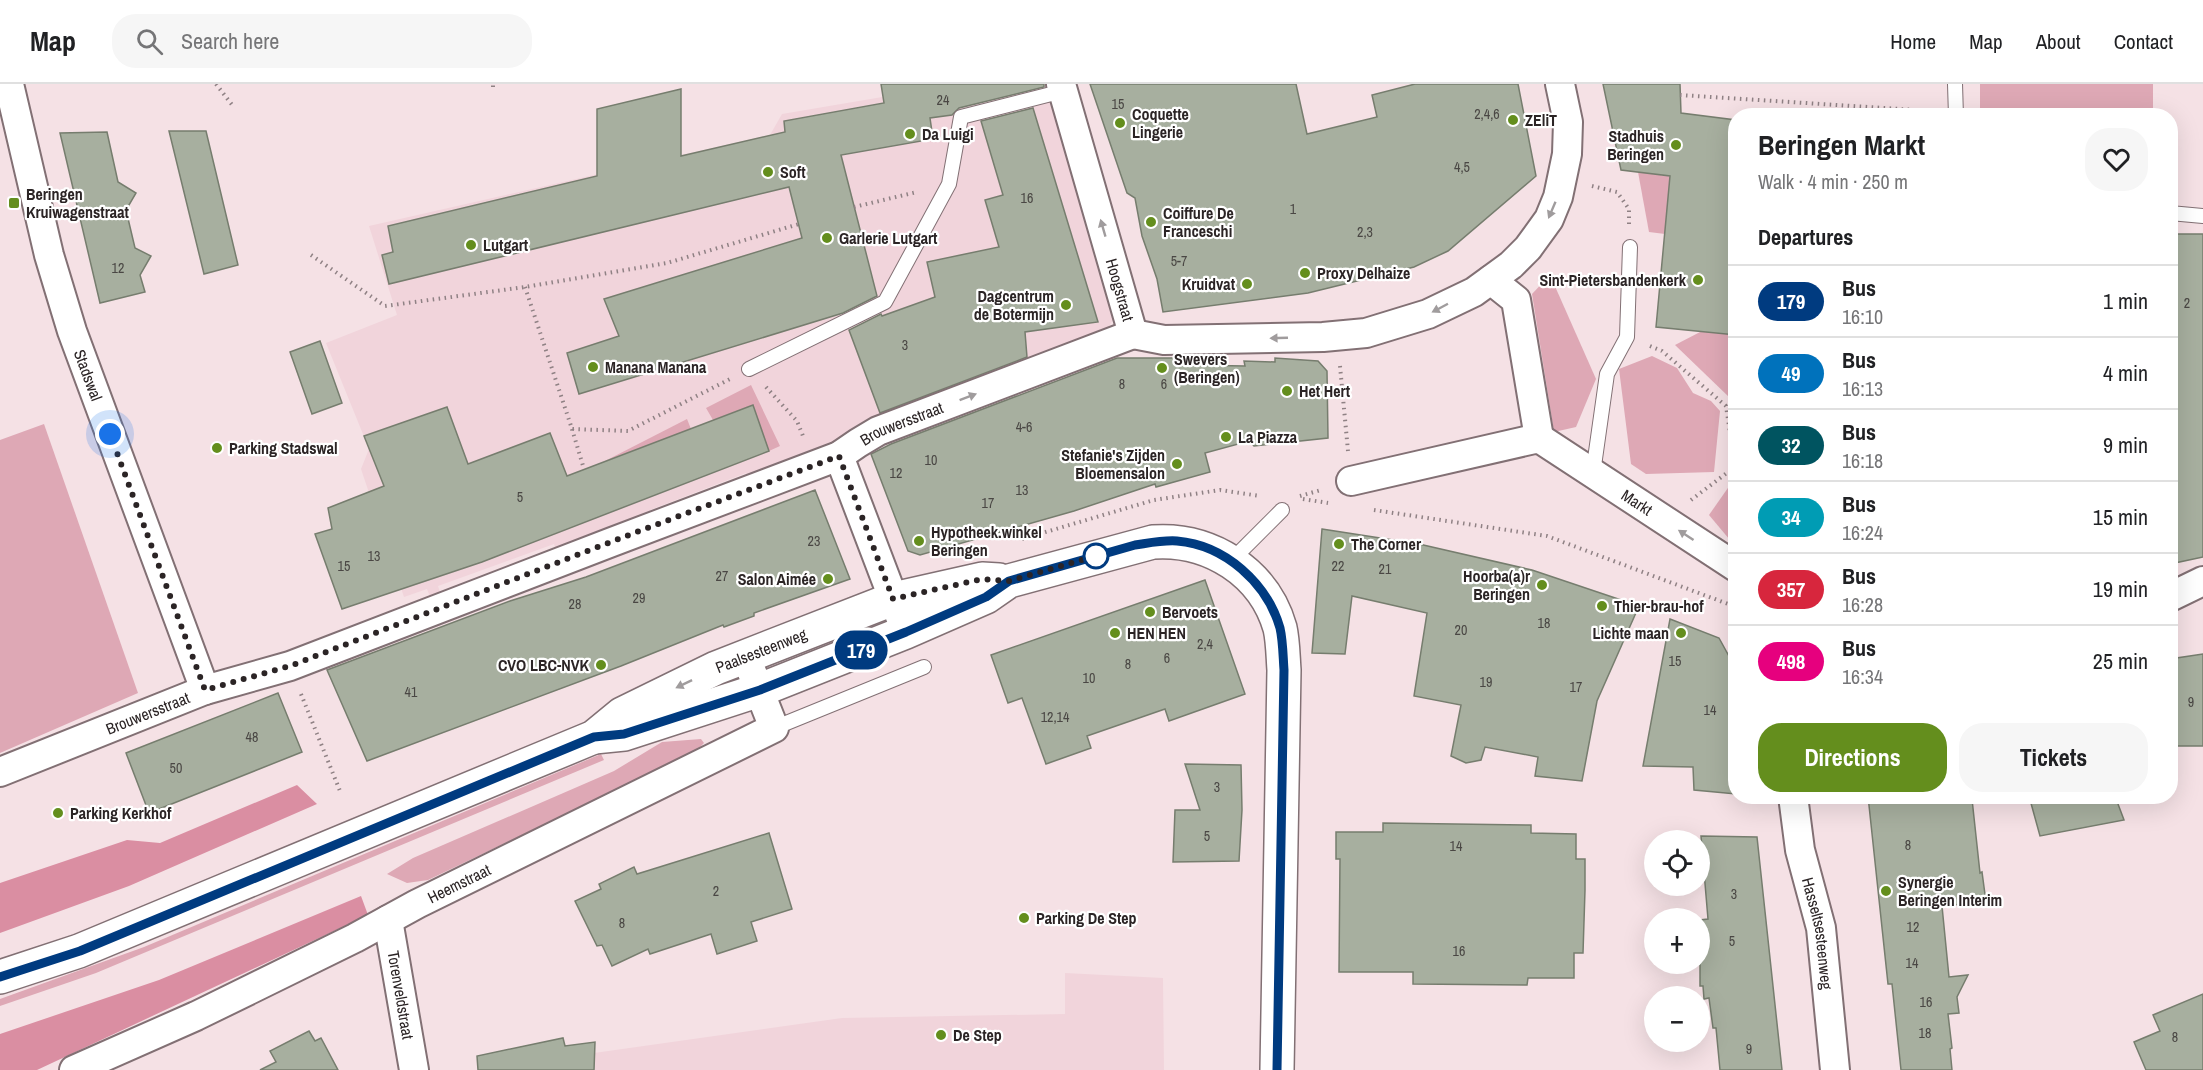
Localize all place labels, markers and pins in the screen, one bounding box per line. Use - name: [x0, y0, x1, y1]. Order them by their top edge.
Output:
- place label: Coquette Lingerie: [1132, 103, 1189, 143]
- place label: ZEliT: [1525, 109, 1557, 131]
- marker: ZEliT: [1506, 113, 1520, 127]
- marker: Coquette Lingerie: [1113, 116, 1127, 130]
- place label: Da Luigi: [922, 123, 974, 145]
- place label: Stadhuis Beringen: [1607, 125, 1664, 165]
- marker: Da Luigi: [903, 127, 917, 141]
- marker: Stadhuis Beringen: [1669, 138, 1683, 152]
- place label: Soft: [780, 161, 806, 183]
- marker: Soft: [761, 165, 775, 179]
- place label: Beringen Kruiwagenstraat: [26, 183, 129, 223]
- marker: Beringen Kruiwagenstraat: [7, 196, 21, 210]
- place label: Coiffure De Franceschi: [1163, 202, 1234, 242]
- marker: Coiffure De Franceschi: [1144, 215, 1158, 229]
- place label: Garlerie Lutgart: [839, 227, 938, 249]
- marker: Garlerie Lutgart: [820, 231, 834, 245]
- place label: Lutgart: [483, 234, 529, 256]
- marker: Lutgart: [464, 238, 478, 252]
- place label: Proxy Delhaize: [1317, 262, 1410, 284]
- marker: Proxy Delhaize: [1298, 266, 1312, 280]
- place label: Sint-Pietersbandenkerk: [1539, 269, 1687, 291]
- place label: Kruidvat: [1182, 273, 1236, 295]
- marker: Sint-Pietersbandenkerk: [1691, 273, 1705, 287]
- marker: Kruidvat: [1240, 277, 1254, 291]
- place label: Dagcentrum de Botermijn: [974, 285, 1054, 325]
- marker: Dagcentrum de Botermijn: [1059, 298, 1073, 312]
- place label: Swevers (Beringen): [1174, 348, 1240, 388]
- place label: Manana Manana: [605, 356, 707, 378]
- marker: Manana Manana: [586, 360, 600, 374]
- marker: Swevers (Beringen): [1155, 361, 1169, 375]
- place label: Het Hert: [1299, 380, 1351, 402]
- marker: Het Hert: [1280, 384, 1294, 398]
- place label: La Piazza: [1238, 426, 1298, 448]
- marker: La Piazza: [1219, 430, 1233, 444]
- place label: Parking Stadswal: [229, 437, 338, 459]
- marker: Parking Stadswal: [210, 441, 224, 455]
- place label: Stefanie's Zijden Bloemensalon: [1061, 444, 1165, 484]
- marker: Stefanie's Zijden Bloemensalon: [1170, 457, 1184, 471]
- place label: Hypotheek.winkel Beringen: [931, 521, 1042, 561]
- place label: The Corner: [1351, 533, 1422, 555]
- marker: Hypotheek.winkel Beringen: [912, 534, 926, 548]
- marker: The Corner: [1332, 537, 1346, 551]
- unlabelled marker: [1083, 543, 1109, 569]
- place label: Hoorba(a)r Beringen: [1463, 565, 1531, 605]
- place label: Salon Aimée: [738, 568, 816, 590]
- marker: Salon Aimée: [821, 572, 835, 586]
- marker: Hoorba(a)r Beringen: [1535, 578, 1549, 592]
- place label: Thier-brau-hof: [1614, 595, 1704, 617]
- marker: Thier-brau-hof: [1595, 599, 1609, 613]
- place label: Bervoets: [1162, 601, 1218, 623]
- marker: Bervoets: [1143, 605, 1157, 619]
- place label: HEN HEN: [1127, 622, 1186, 644]
- place label: Lichte maan: [1592, 622, 1669, 644]
- marker: HEN HEN: [1108, 626, 1122, 640]
- marker: Lichte maan: [1674, 626, 1688, 640]
- place label: CVO LBC-NVK: [498, 654, 590, 676]
- marker: CVO LBC-NVK: [594, 658, 608, 672]
- place label: Parking Kerkhof: [70, 802, 172, 824]
- marker: Parking Kerkhof: [51, 806, 65, 820]
- place label: Synergie Beringen Interim: [1898, 871, 2002, 911]
- marker: Synergie Beringen Interim: [1879, 884, 1893, 898]
- place label: Parking De Step: [1036, 907, 1137, 929]
- marker: Parking De Step: [1017, 911, 1031, 925]
- place label: De Step: [953, 1024, 1002, 1046]
- marker: De Step: [934, 1028, 948, 1042]

